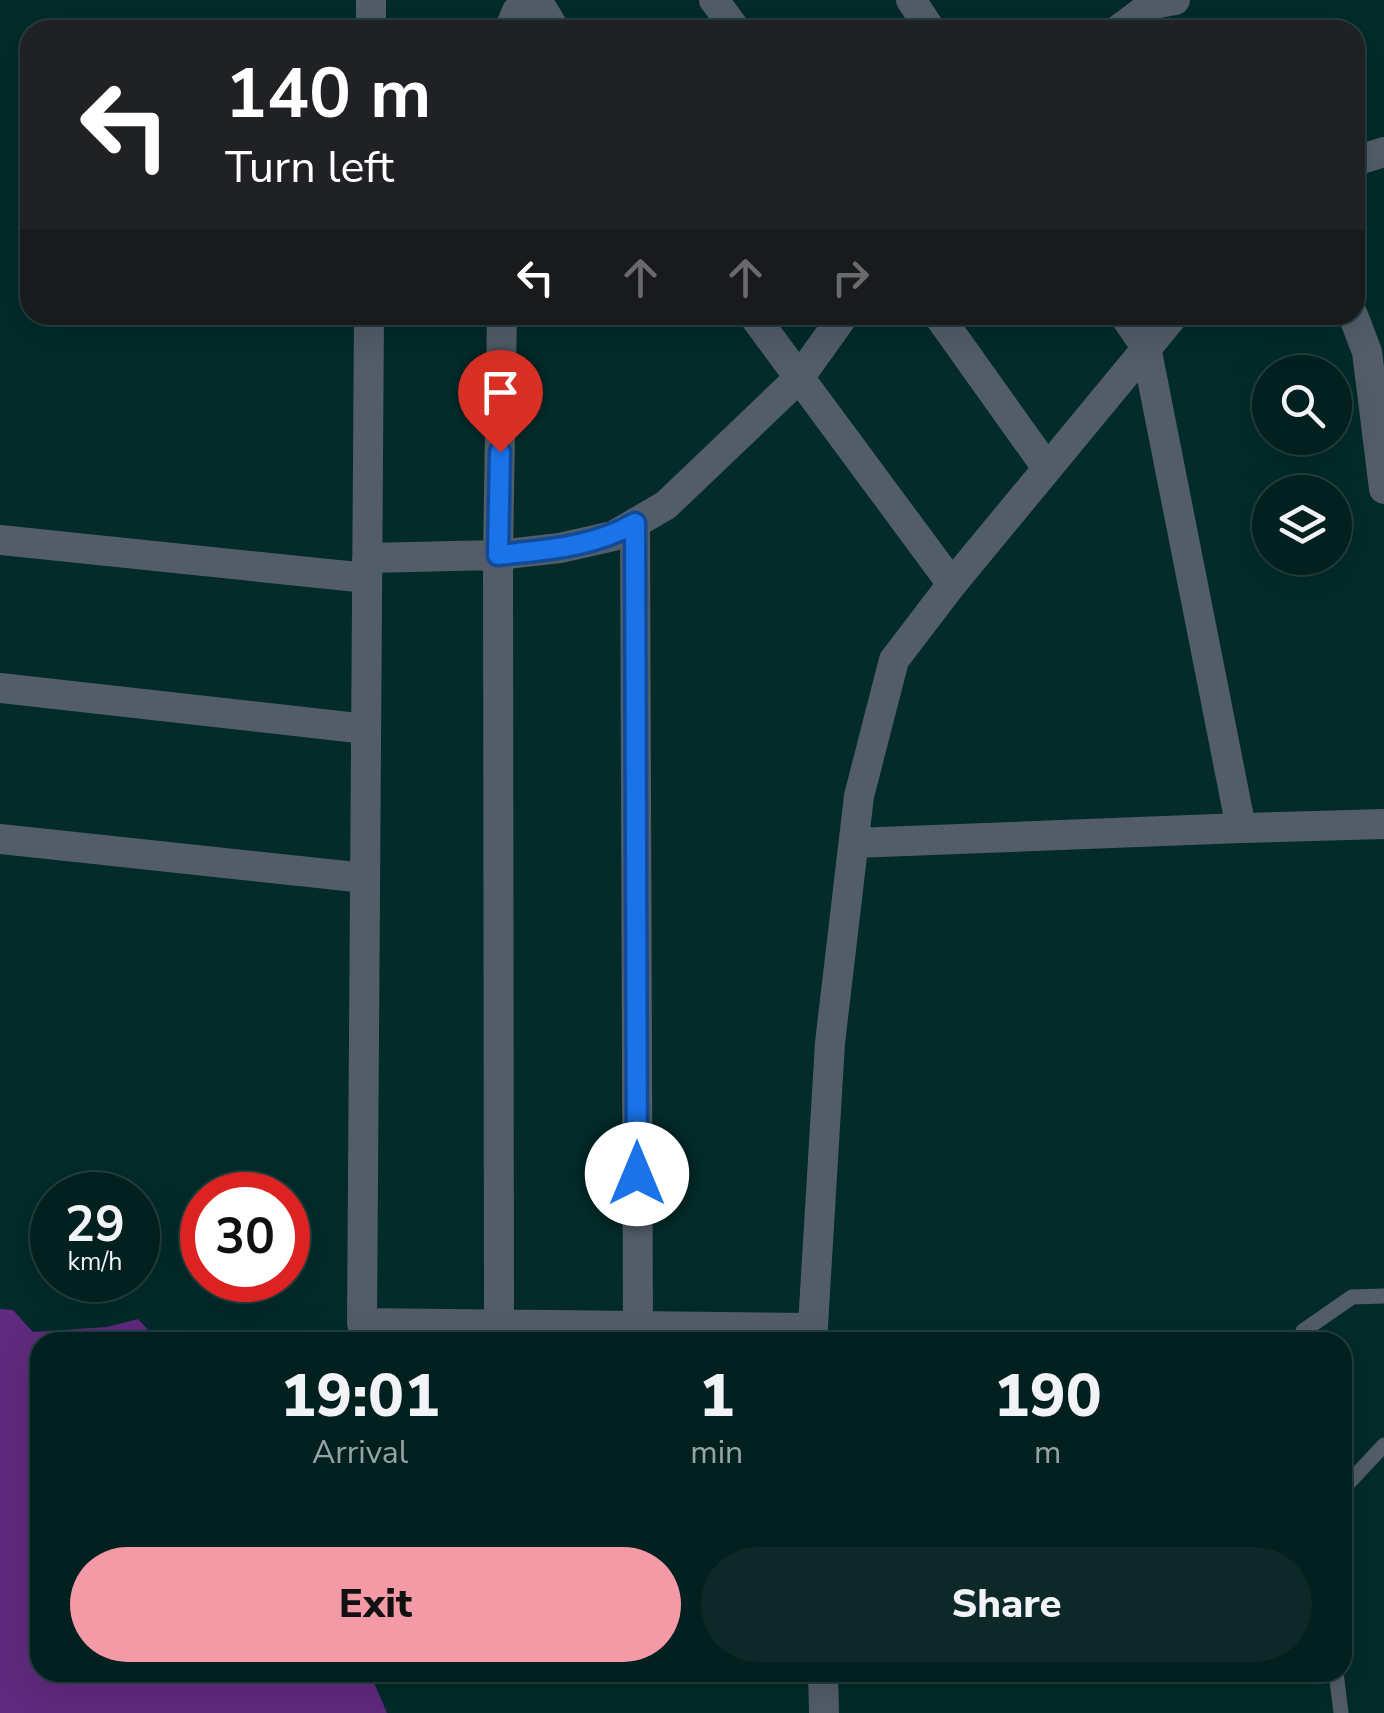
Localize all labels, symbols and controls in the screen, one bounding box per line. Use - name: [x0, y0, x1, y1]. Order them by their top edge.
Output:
- text: 140 m: [225, 46, 431, 142]
- icon: left: [60, 60, 190, 190]
- text: Turn left: [225, 137, 394, 198]
- icon: left: [508, 250, 563, 305]
- icon: ahead: [613, 250, 668, 305]
- icon: ahead: [718, 250, 773, 305]
- icon: right: [823, 250, 878, 305]
- pin: [458, 350, 543, 453]
- map controls: [1252, 355, 1352, 575]
- button: search: [1252, 355, 1352, 455]
- icon: arrive: [473, 365, 528, 420]
- button: layers: [1252, 475, 1352, 575]
- position arrow: [585, 1122, 689, 1226]
- speed limit sign: 30: [180, 1172, 310, 1302]
- text: 29: [65, 1190, 125, 1259]
- text: km/h: [67, 1245, 123, 1279]
- text: 19:01: [280, 1355, 440, 1437]
- text: 1: [699, 1355, 735, 1437]
- text: 190: [994, 1355, 1102, 1437]
- text: Arrival: [312, 1431, 408, 1474]
- text: min: [690, 1431, 743, 1474]
- text: m: [1034, 1431, 1061, 1474]
- button: Exit: [70, 1547, 681, 1662]
- button: Share: [701, 1547, 1312, 1662]

